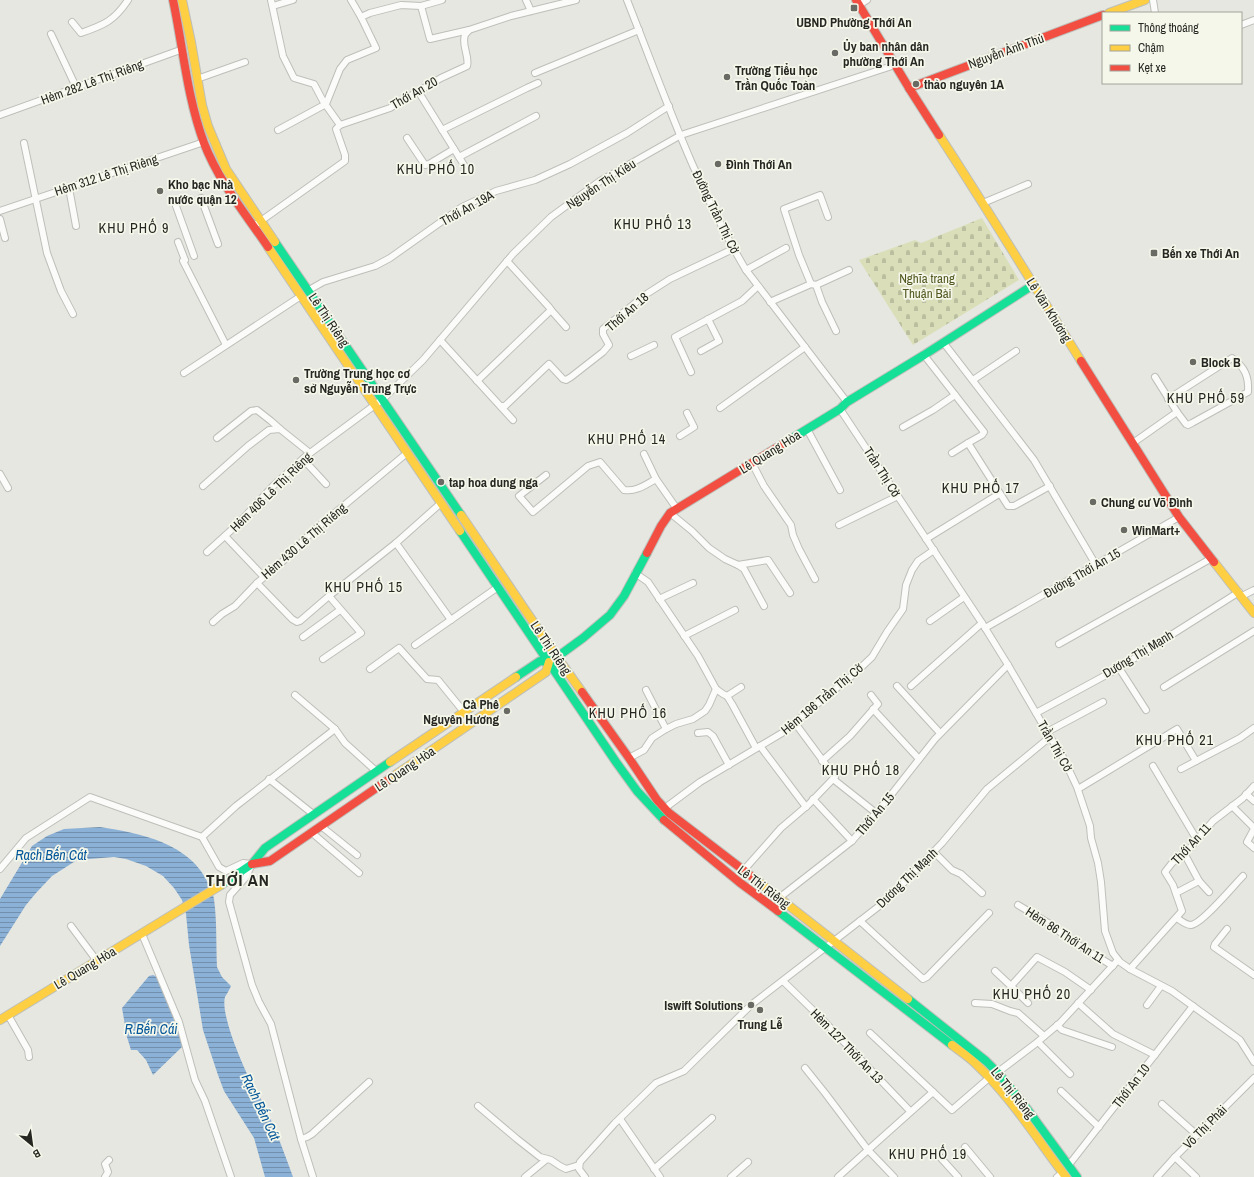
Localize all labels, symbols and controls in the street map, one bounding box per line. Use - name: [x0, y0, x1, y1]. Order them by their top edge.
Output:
- marker: UBND Phường Thới An: [849, 3, 859, 13]
- legend: [1102, 12, 1242, 84]
- place label: UBND Phường Thới An: [796, 14, 912, 31]
- text: Thông thoáng: [1138, 20, 1199, 36]
- street label: Nguyễn Ảnh Thủ: [966, 29, 1046, 73]
- place label: Ủy ban nhân dân phường Thới An: [843, 38, 929, 70]
- text: Chậm: [1138, 40, 1164, 56]
- marker: Ủy ban nhân dân phường Thới An: [830, 48, 840, 58]
- street label: Hẻm 282 Lê Thị Riêng: [39, 56, 146, 108]
- text: Kẹt xe: [1138, 60, 1166, 76]
- place label: Trường Tiểu học Trần Quốc Toản: [735, 62, 818, 94]
- marker: Trường Tiểu học Trần Quốc Toản: [722, 72, 732, 82]
- street label: Thới An 20: [387, 73, 441, 113]
- place label: thảo nguyên 1A: [924, 76, 1004, 93]
- marker: thảo nguyên 1A: [911, 79, 921, 89]
- street label: Hẻm 312 Lê Thị Riêng: [52, 150, 160, 200]
- street label: Nguyễn Thị Kiêu: [563, 155, 639, 213]
- place label: Đình Thới An: [726, 156, 792, 173]
- district label: KHU PHỐ 10: [397, 159, 475, 178]
- marker: Đình Thới An: [713, 159, 723, 169]
- street label: Đường Trần Thị Cờ: [689, 168, 744, 256]
- place label: Kho bạc Nhà nước quận 12: [168, 176, 237, 208]
- marker: Kho bạc Nhà nước quận 12: [155, 186, 165, 196]
- street label: Thới An 19A: [437, 186, 498, 230]
- district label: KHU PHỐ 13: [614, 214, 692, 233]
- district label: KHU PHỐ 9: [99, 218, 169, 237]
- place label: Bến xe Thới An: [1162, 245, 1239, 262]
- marker: Bến xe Thới An: [1149, 248, 1159, 258]
- park label: Nghĩa trang Thuận Bài: [899, 270, 955, 302]
- street label: Lê Văn Khương: [1023, 275, 1076, 345]
- street label: Thới An 18: [602, 289, 652, 335]
- street label: Lê Thị Riêng: [305, 290, 353, 350]
- place label: Block B: [1201, 354, 1241, 371]
- marker: Block B: [1188, 357, 1198, 367]
- place label: Trường Trung học cơ sở Nguyễn Trung Trực: [304, 365, 417, 397]
- marker: Trường Trung học cơ sở Nguyễn Trung Trực: [291, 375, 301, 385]
- district label: KHU PHỐ 59: [1167, 388, 1245, 407]
- street label: Lê Quang Hòa: [736, 426, 804, 478]
- district label: KHU PHỐ 14: [588, 429, 666, 448]
- street label: Trần Thị Cờ: [860, 444, 904, 500]
- street label: Hẻm 406 Lê Thị Riêng: [226, 448, 316, 536]
- place label: tap hoa dung nga: [449, 474, 538, 491]
- marker: tap hoa dung nga: [436, 477, 446, 487]
- district label: KHU PHỐ 17: [942, 478, 1020, 497]
- place label: Chung cư Võ Đình: [1101, 494, 1193, 511]
- marker: Chung cư Võ Đình: [1088, 497, 1098, 507]
- street label: Hẻm 430 Lê Thị Riêng: [258, 499, 350, 583]
- place label: WinMart+: [1132, 522, 1180, 539]
- marker: WinMart+: [1119, 525, 1129, 535]
- street label: Đường Thới An 15: [1041, 544, 1123, 602]
- district label: KHU PHỐ 15: [325, 577, 403, 596]
- street label: Lê Thị Riêng: [527, 618, 575, 678]
- street label: Dương Thị Mạnh: [1100, 626, 1176, 682]
- street label: Hẻm 196 Trần Thị Cờ: [777, 660, 867, 738]
- place label: Cà Phê Nguyên Hương: [423, 696, 499, 728]
- district label: KHU PHỐ 16: [589, 703, 667, 722]
- marker: Cà Phê Nguyên Hương: [502, 706, 512, 716]
- street label: Trần Thị Cờ: [1034, 717, 1076, 775]
- district label: KHU PHỐ 21: [1136, 730, 1214, 749]
- street label: Lê Quang Hòa: [372, 743, 439, 795]
- district label: KHU PHỐ 18: [822, 760, 900, 779]
- street label: Thới An 15: [852, 789, 898, 839]
- street label: Thới An 11: [1167, 820, 1215, 868]
- street label: Dương Thị Mạnh: [873, 844, 941, 912]
- water label: Rạch Bến Cát: [15, 846, 88, 864]
- street label: Lê Thị Riêng: [734, 862, 794, 912]
- district label: THỚI AN: [206, 868, 270, 891]
- street label: Hẻm 86 Thới An 11: [1022, 903, 1108, 967]
- street label: Lê Quang Hòa: [51, 943, 119, 993]
- district label: KHU PHỐ 20: [993, 984, 1071, 1003]
- place label: Iswift Solutions: [664, 997, 743, 1014]
- marker: Iswift Solutions: [746, 1000, 756, 1010]
- marker: Trung Lễ: [755, 1005, 765, 1015]
- street label: Hẻm 127 Thới An 13: [807, 1005, 887, 1087]
- place label: Trung Lễ: [737, 1016, 783, 1033]
- water label: R.Bến Cái: [125, 1020, 178, 1038]
- street label: Thới An 10: [1108, 1060, 1154, 1112]
- street label: Lê Thị Riêng: [987, 1064, 1039, 1122]
- water label: Rạch Bến Cát: [238, 1071, 285, 1144]
- street label: Võ Thị Phải: [1179, 1101, 1231, 1153]
- north arrow: [12, 1125, 52, 1165]
- district label: KHU PHỐ 19: [889, 1144, 967, 1163]
- text: B: [30, 1146, 43, 1162]

